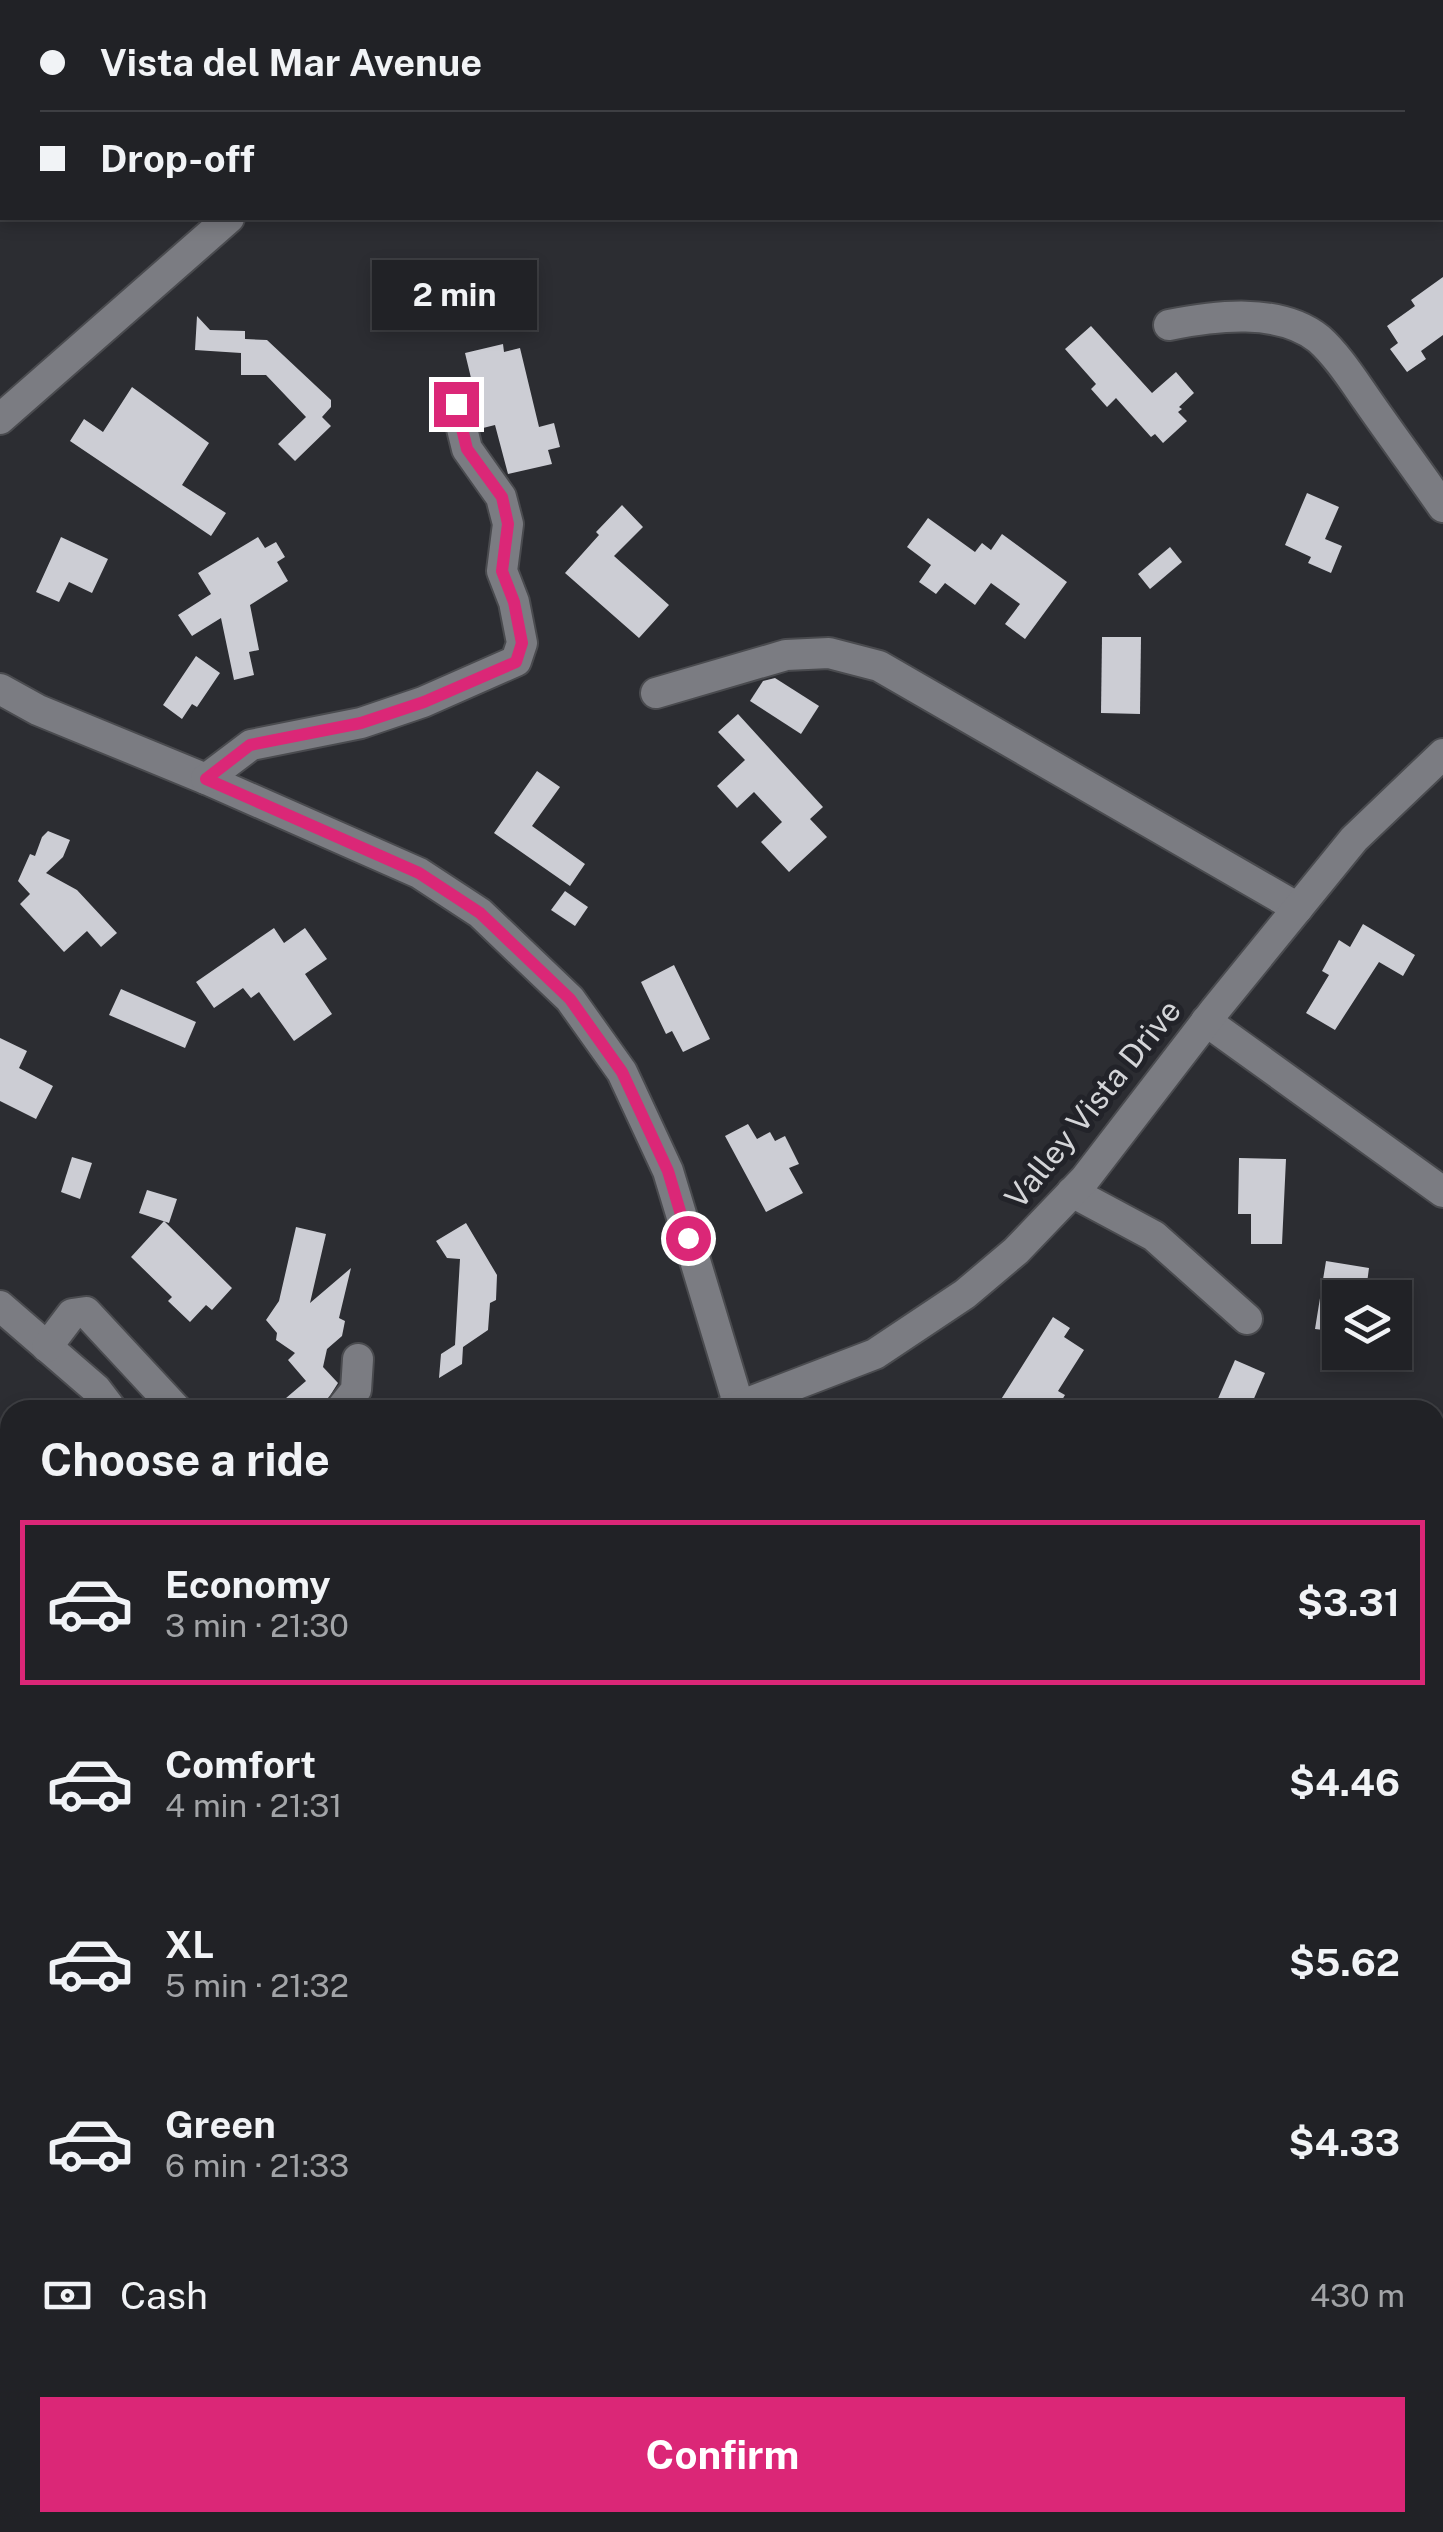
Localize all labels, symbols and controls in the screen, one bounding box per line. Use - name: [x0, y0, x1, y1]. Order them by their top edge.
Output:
- text: Vista del Mar Avenue: [100, 40, 482, 85]
- text: Drop-off: [100, 136, 255, 181]
- callout: 2 min: [374, 259, 538, 329]
- text: 2 min: [413, 276, 496, 313]
- route end: [434, 382, 479, 427]
- street label: Valley Vista Drive: [997, 992, 1188, 1215]
- route start: [666, 1216, 711, 1261]
- map controls: [1322, 1280, 1412, 1370]
- button: layers: [1322, 1280, 1412, 1370]
- text: Choose a ride: [40, 1433, 330, 1486]
- icon: car: [45, 1558, 135, 1648]
- text: Economy: [165, 1562, 331, 1607]
- text: $3.31: [1297, 1580, 1400, 1625]
- text: 3 min · 21:30: [165, 1607, 349, 1644]
- icon: car: [45, 1738, 135, 1828]
- text: Comfort: [165, 1742, 316, 1787]
- text: $4.46: [1289, 1760, 1400, 1805]
- text: 4 min · 21:31: [165, 1787, 342, 1824]
- icon: car: [45, 1918, 135, 2008]
- text: XL: [165, 1922, 214, 1967]
- text: $5.62: [1289, 1940, 1400, 1985]
- text: 5 min · 21:32: [165, 1967, 349, 2004]
- icon: car: [45, 2098, 135, 2188]
- text: Green: [165, 2102, 276, 2147]
- text: $4.33: [1289, 2120, 1400, 2165]
- text: 6 min · 21:33: [165, 2147, 349, 2184]
- icon: cash: [40, 2268, 95, 2323]
- text: Cash: [120, 2273, 208, 2318]
- text: 430 m: [1310, 2277, 1405, 2314]
- button: Confirm: [40, 2397, 1405, 2512]

